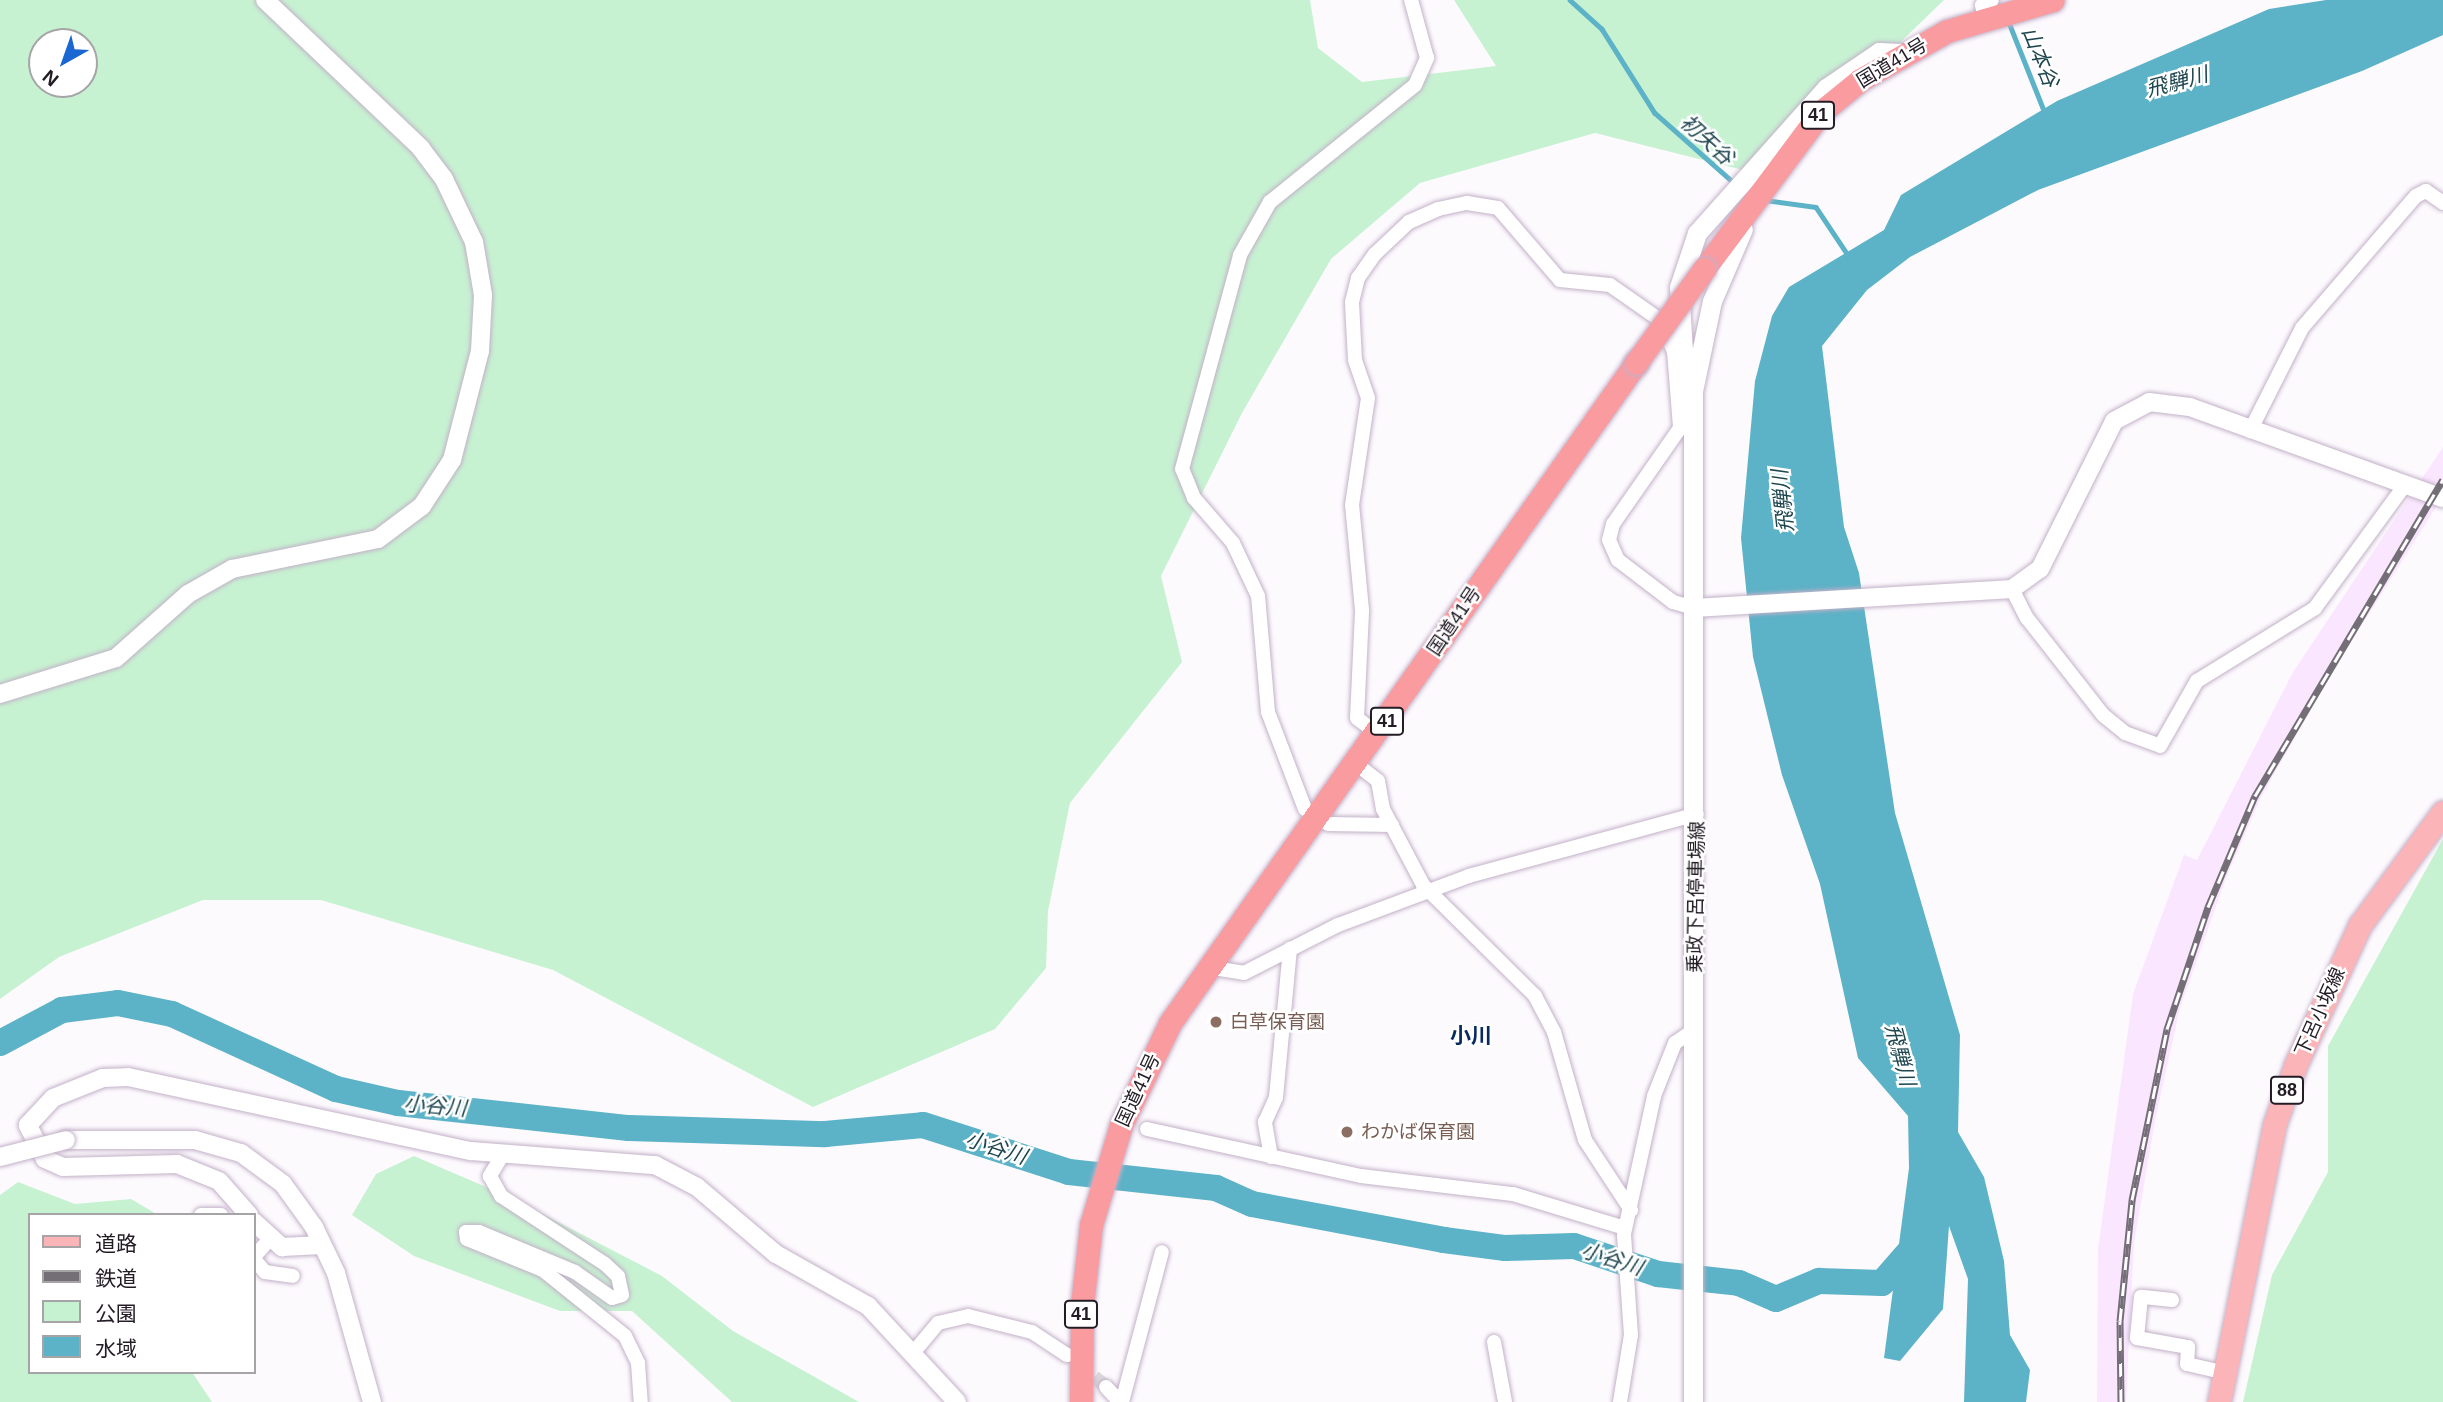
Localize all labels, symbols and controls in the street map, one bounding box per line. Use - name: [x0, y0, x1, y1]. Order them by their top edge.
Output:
- water label: 山本谷: [2017, 23, 2063, 91]
- north arrow: [28, 28, 98, 98]
- street label: 国道41号: [1853, 33, 1931, 93]
- water label: 飛騨川: [2143, 62, 2211, 102]
- text: N: [38, 65, 62, 90]
- road number: 41: [1800, 100, 1836, 130]
- water label: 初矢谷: [1675, 110, 1739, 170]
- water label: 飛騨川: [1767, 468, 1799, 534]
- street label: 国道41号: [1423, 582, 1485, 660]
- road number: 41: [1370, 706, 1404, 736]
- street label: 乗政下呂停車場線: [1683, 821, 1709, 973]
- street label: 下呂小坂線: [2290, 964, 2350, 1060]
- place label: 白草保育園: [1230, 1011, 1325, 1033]
- marker: 白草保育園: [1208, 1014, 1224, 1030]
- water label: 飛騨川: [1880, 1021, 1920, 1089]
- district label: 小川: [1450, 1023, 1492, 1049]
- street label: 国道41号: [1111, 1050, 1165, 1130]
- road number: 88: [2270, 1076, 2304, 1105]
- water label: 小谷川: [403, 1091, 467, 1121]
- place label: わかば保育園: [1361, 1121, 1475, 1143]
- marker: わかば保育園: [1339, 1124, 1355, 1140]
- water label: 小谷川: [962, 1126, 1030, 1170]
- legend: [28, 1213, 256, 1374]
- text: 道路: [95, 1232, 137, 1255]
- water label: 小谷川: [1578, 1237, 1646, 1281]
- text: 鉄道: [95, 1267, 137, 1290]
- road number: 41: [1064, 1300, 1098, 1329]
- text: 公園: [95, 1302, 137, 1325]
- text: 水域: [95, 1337, 137, 1360]

